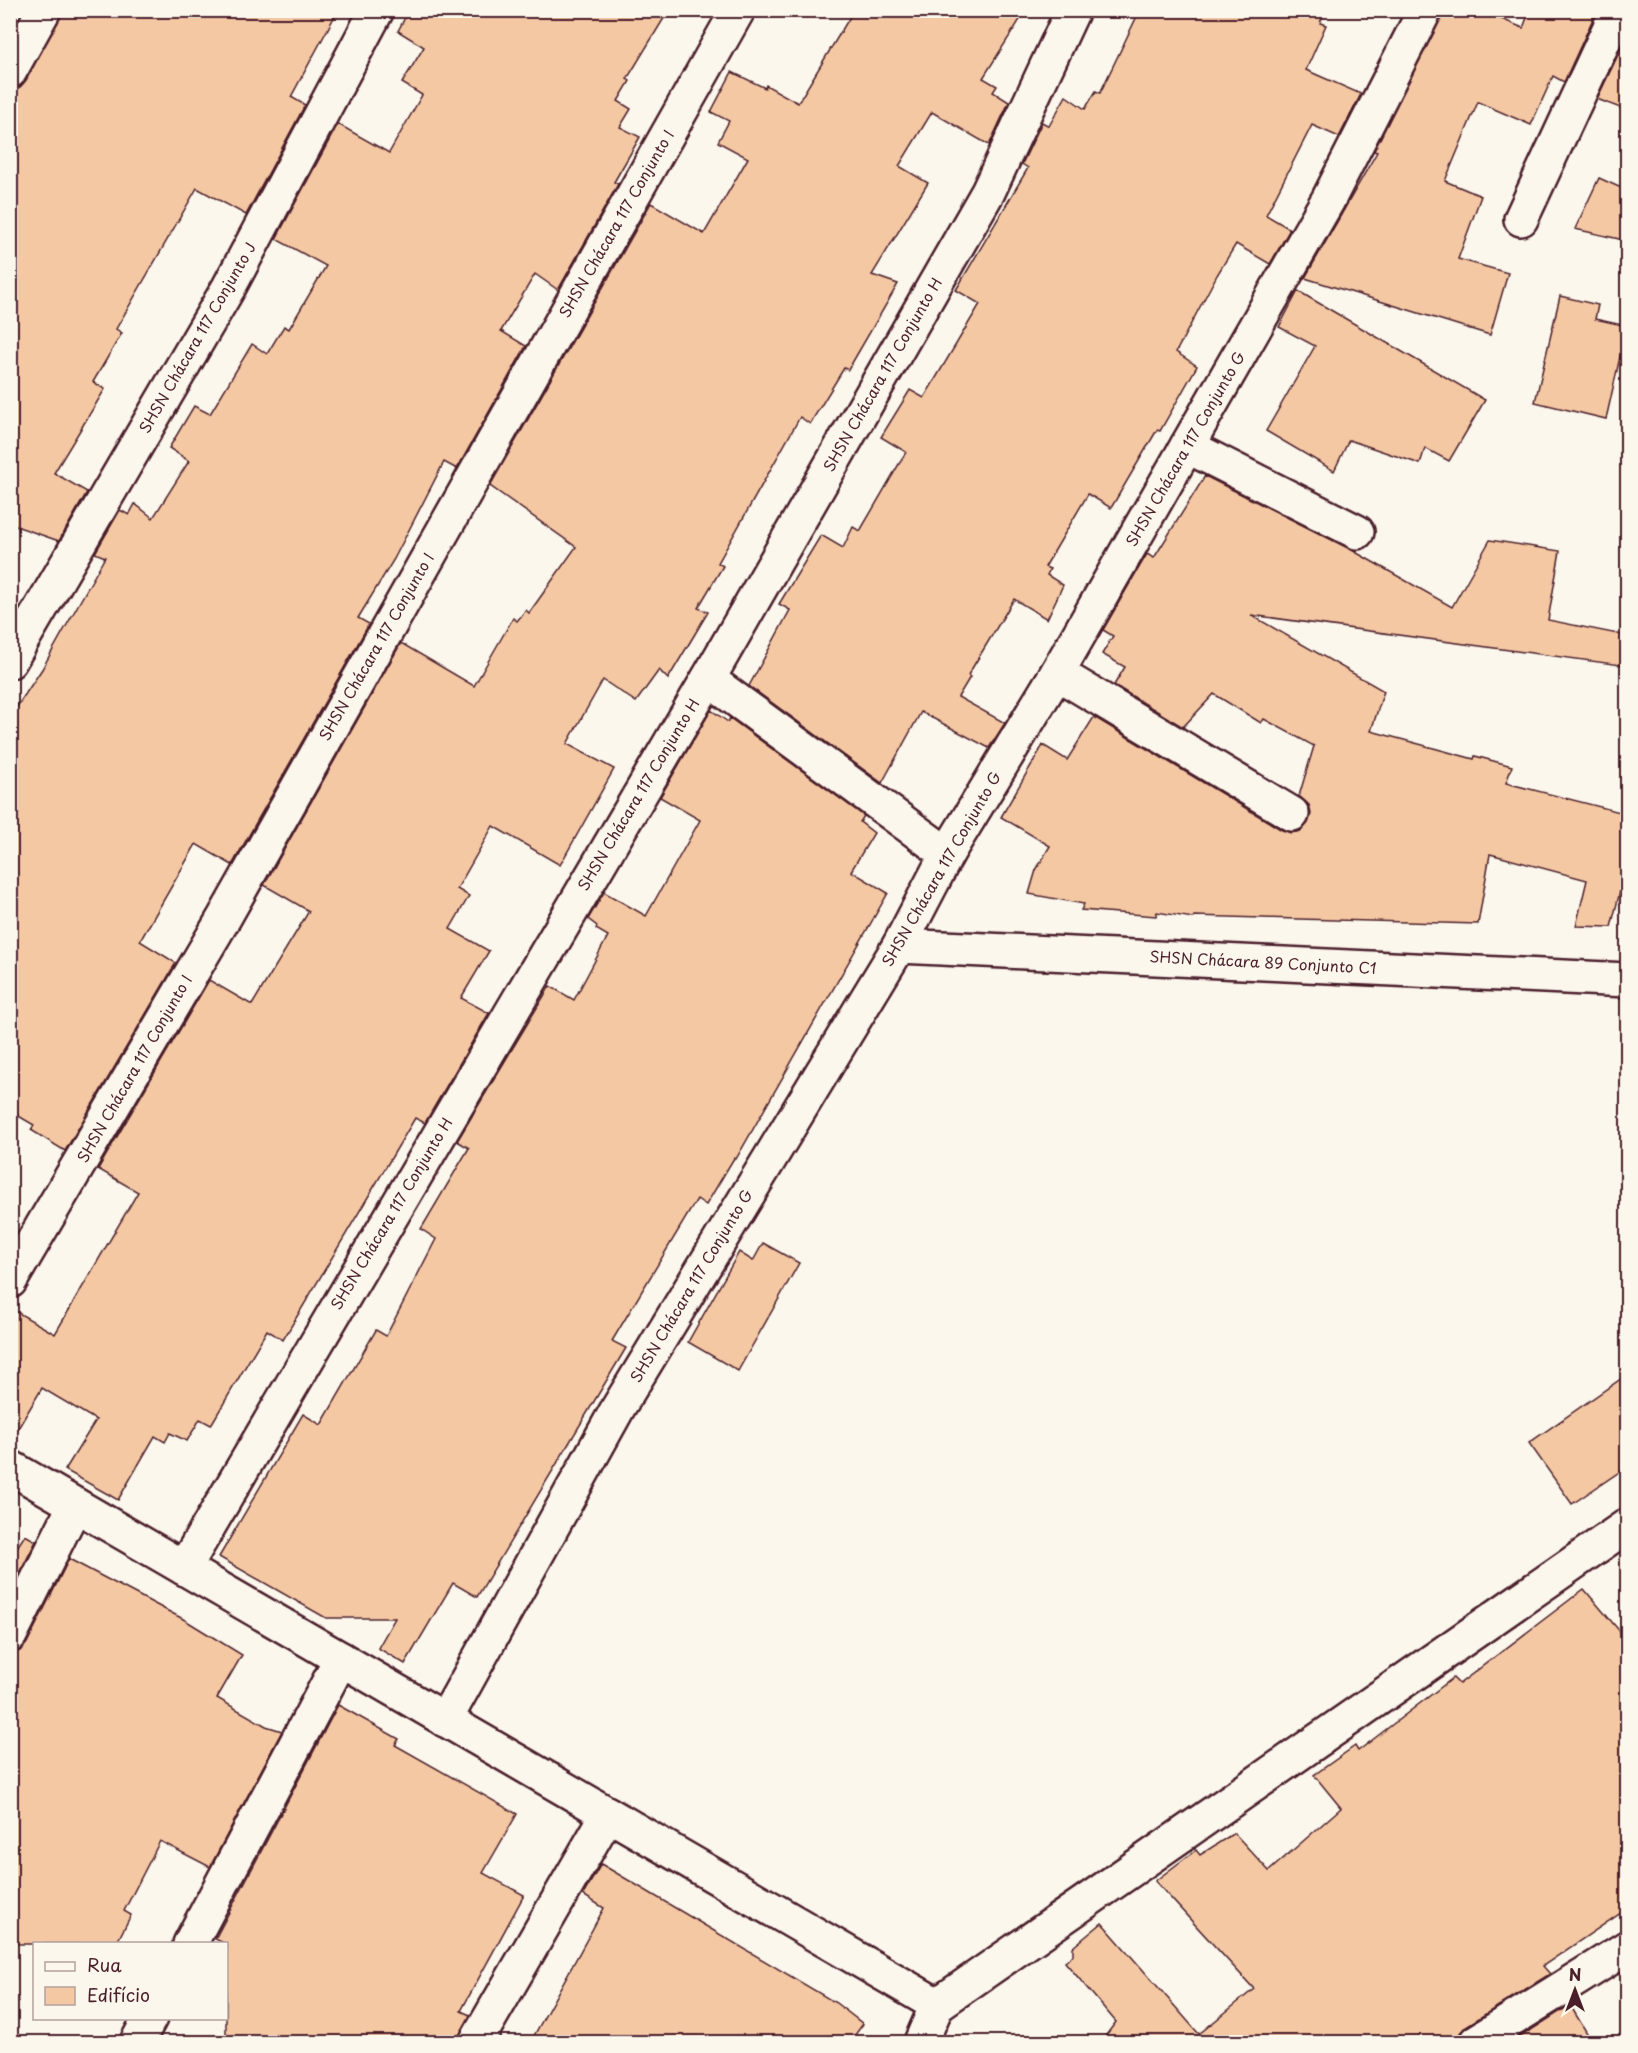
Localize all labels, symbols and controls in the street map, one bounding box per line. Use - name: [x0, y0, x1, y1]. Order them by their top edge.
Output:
- street label: SHSN Chácara 117 Conjunto I: [552, 125, 679, 321]
- street label: SHSN Chácara 117 Conjunto J: [132, 238, 261, 437]
- street label: SHSN Chácara 117 Conjunto H: [817, 273, 947, 475]
- street label: SHSN Chácara 117 Conjunto G: [1119, 346, 1250, 550]
- street label: SHSN Chácara 117 Conjunto I: [312, 548, 439, 744]
- street label: SHSN Chácara 117 Conjunto H: [571, 694, 704, 895]
- street label: SHSN Chácara 117 Conjunto G: [875, 766, 1006, 970]
- street label: SHSN Chácara 89 Conjunto C1: [1149, 944, 1377, 979]
- street label: SHSN Chácara 117 Conjunto I: [70, 970, 197, 1166]
- street label: SHSN Chácara 117 Conjunto H: [324, 1113, 457, 1314]
- street label: SHSN Chácara 117 Conjunto G: [624, 1184, 758, 1386]
- legend: [33, 1942, 228, 2020]
- text: Rua: [87, 1951, 122, 1978]
- north arrow: [1545, 1960, 1605, 2020]
- text: N: [1569, 1962, 1581, 1986]
- text: Edifício: [87, 1981, 150, 2008]

